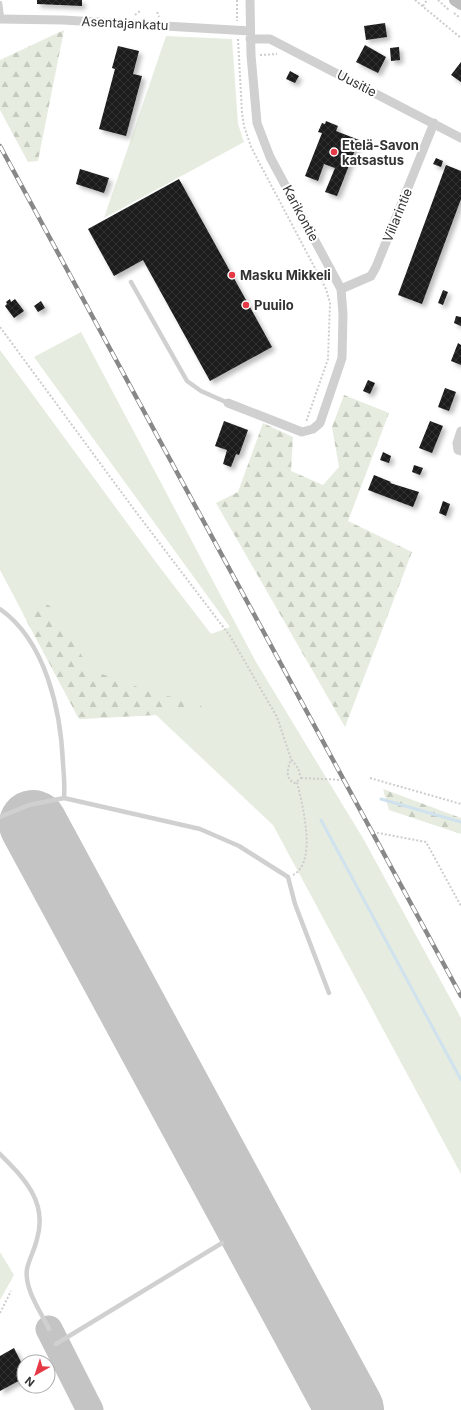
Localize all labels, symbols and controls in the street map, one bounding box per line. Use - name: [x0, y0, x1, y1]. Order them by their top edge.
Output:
- street label: Asentajankatu: [81, 13, 169, 33]
- street label: Uusitie: [334, 66, 380, 100]
- place label: Etelä-Savon katsastus: [342, 137, 419, 168]
- marker: Etelä-Savon katsastus: [329, 147, 339, 157]
- street label: Karikontie: [279, 182, 323, 244]
- street label: Viilarintie: [379, 186, 415, 244]
- place label: Masku Mikkeli: [240, 267, 331, 283]
- marker: Masku Mikkeli: [227, 270, 237, 280]
- place label: Puuilo: [254, 297, 294, 313]
- marker: Puuilo: [241, 300, 251, 310]
- north arrow: [16, 1354, 56, 1394]
- text: N: [22, 1374, 37, 1390]

